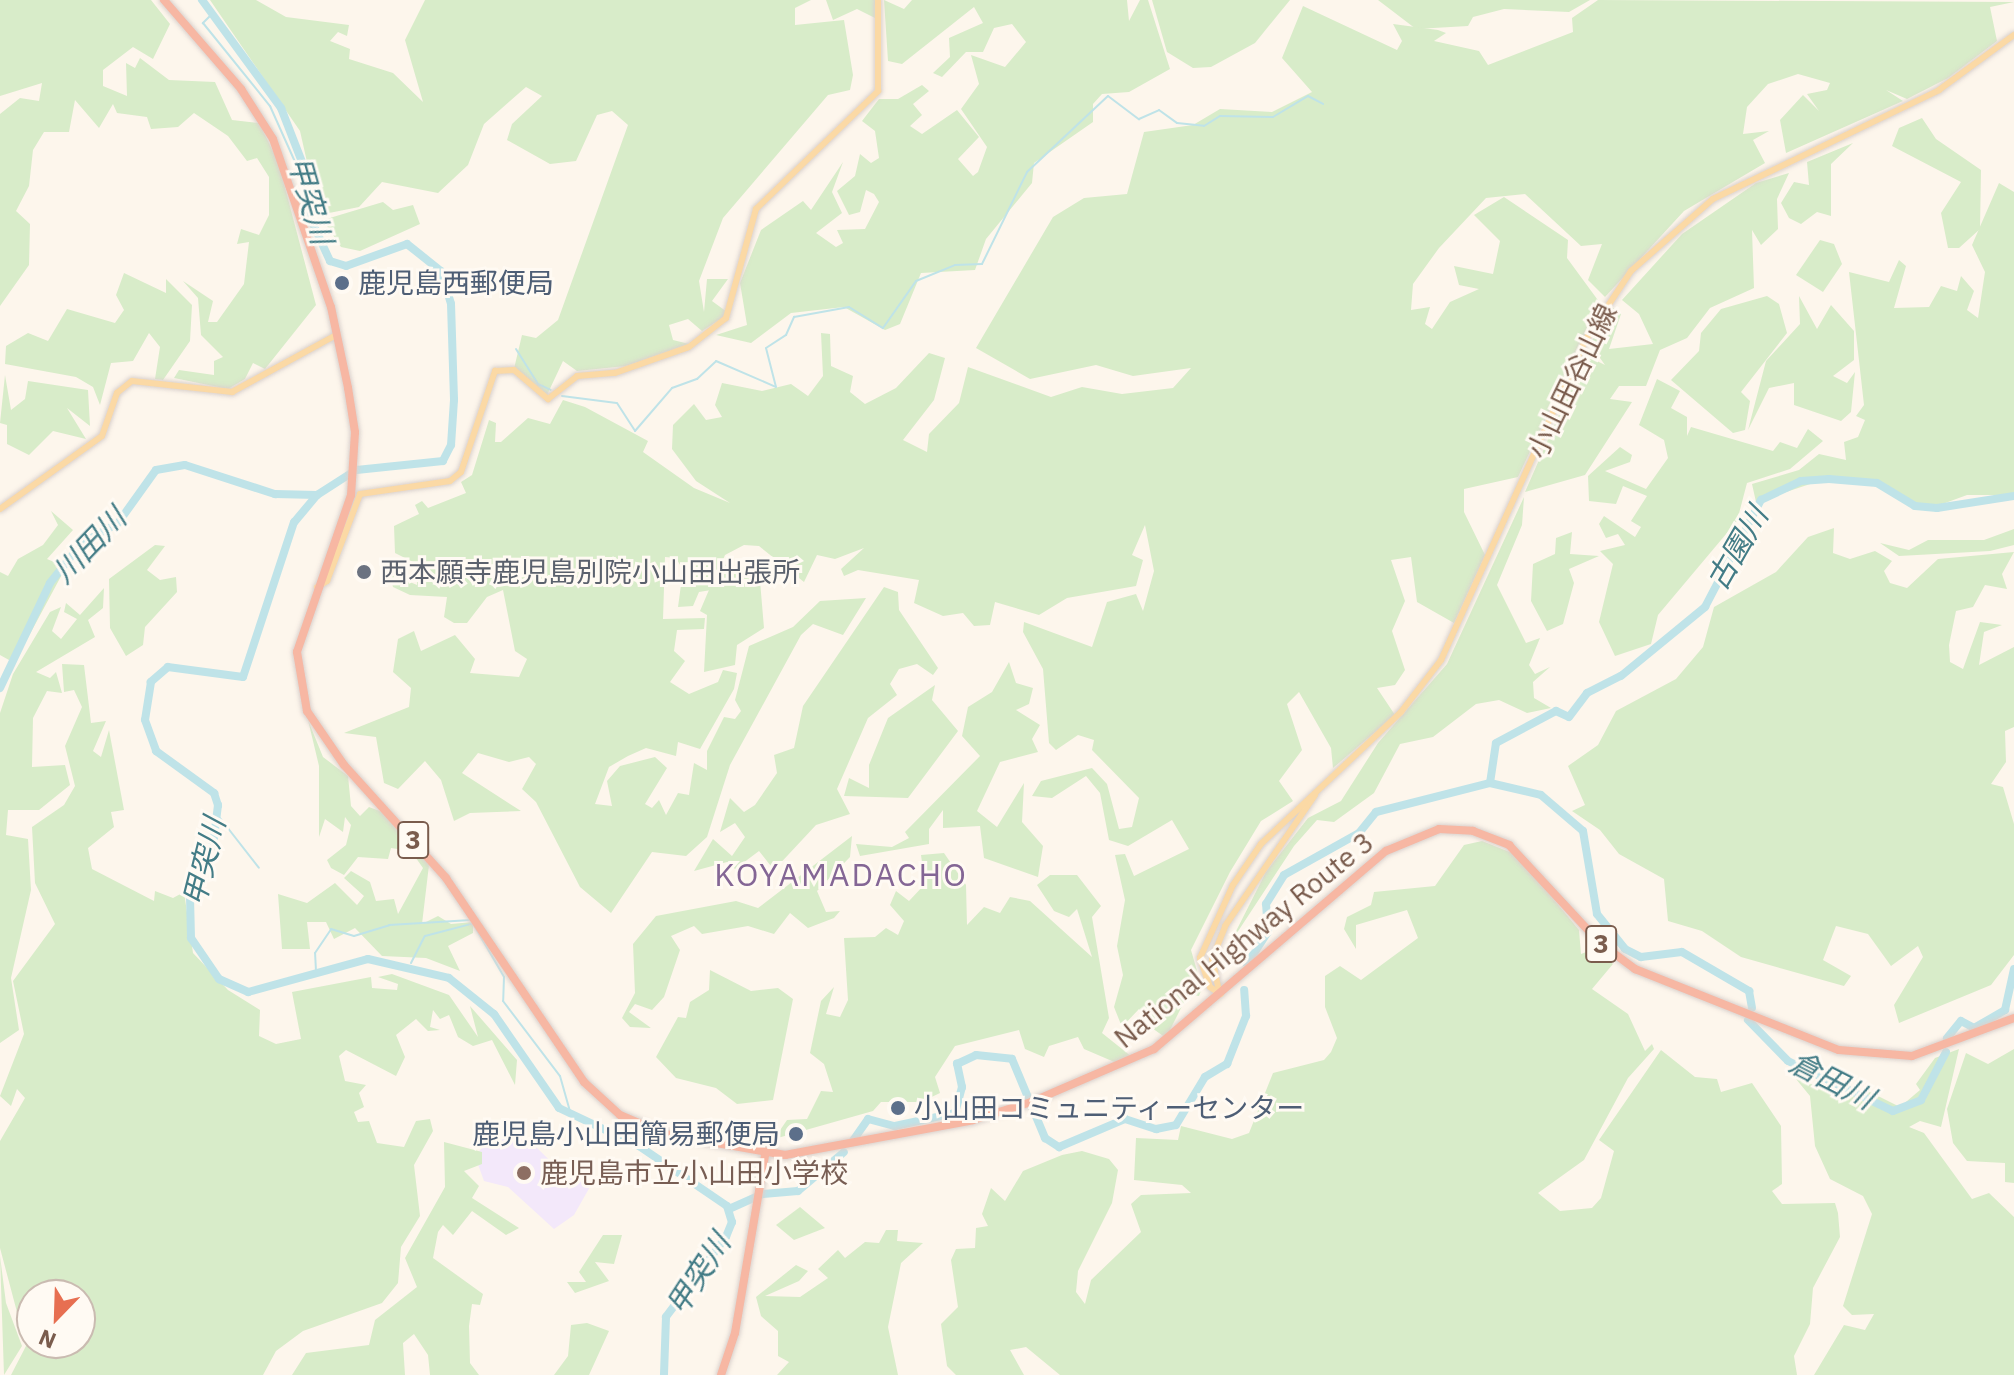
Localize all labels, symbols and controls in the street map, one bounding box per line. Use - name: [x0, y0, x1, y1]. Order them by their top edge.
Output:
- water label: 甲突川: [281, 152, 341, 248]
- place label: 鹿児島西郵便局: [358, 266, 554, 300]
- marker: 鹿児島西郵便局: [333, 274, 351, 292]
- street label: 小山田谷山線: [1520, 298, 1624, 464]
- water label: 川田川: [45, 500, 133, 590]
- water label: 古園川: [1699, 500, 1775, 596]
- place label: 西本願寺鹿児島別院小山田出張所: [380, 555, 800, 589]
- marker: 西本願寺鹿児島別院小山田出張所: [355, 563, 373, 581]
- water label: 甲突川: [176, 814, 232, 910]
- road number: 3: [397, 818, 429, 862]
- street label: National Highway Route 3: [1108, 825, 1380, 1055]
- district label: KOYAMADACHO: [714, 855, 968, 893]
- road number: 3: [1585, 922, 1617, 966]
- water label: 倉田川: [1784, 1044, 1880, 1116]
- place label: 小山田コミュニティーセンター: [914, 1091, 1306, 1125]
- marker: 小山田コミュニティーセンター: [889, 1099, 907, 1117]
- place label: 鹿児島小山田簡易郵便局: [472, 1117, 780, 1151]
- marker: 鹿児島小山田簡易郵便局: [787, 1125, 805, 1143]
- place label: 鹿児島市立小山田小学校: [540, 1156, 848, 1190]
- marker: 鹿児島市立小山田小学校: [515, 1164, 533, 1182]
- water label: 甲突川: [658, 1226, 738, 1322]
- north arrow: [16, 1279, 96, 1359]
- text: N: [34, 1323, 60, 1356]

